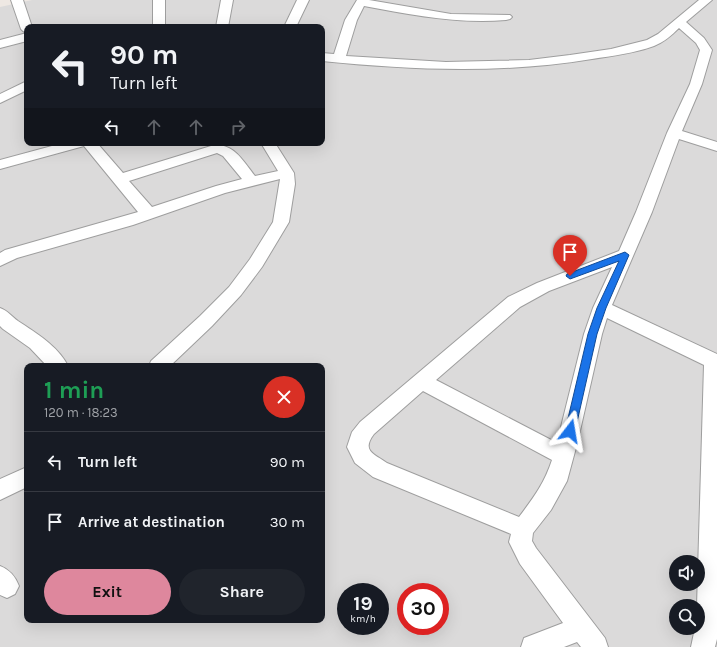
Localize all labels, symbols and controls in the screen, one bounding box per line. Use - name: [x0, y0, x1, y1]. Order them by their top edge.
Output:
- text: 90 m: [110, 38, 178, 71]
- icon: left: [44, 40, 96, 92]
- text: Turn left: [110, 72, 178, 94]
- icon: left: [101, 116, 123, 138]
- icon: ahead: [143, 116, 165, 138]
- icon: ahead: [185, 116, 207, 138]
- icon: right: [227, 116, 249, 138]
- pin: [553, 235, 587, 276]
- icon: arrive: [559, 241, 581, 263]
- text: 1 min: [44, 376, 104, 404]
- button: close: [263, 376, 305, 418]
- text: 120 m · 18:23: [44, 405, 118, 420]
- position arrow: [549, 410, 591, 452]
- icon: left: [44, 451, 66, 473]
- text: Turn left: [78, 453, 137, 471]
- text: 90 m: [270, 453, 305, 471]
- icon: arrive: [44, 511, 66, 533]
- text: Arrive at destination: [78, 513, 225, 531]
- text: 30 m: [270, 513, 305, 531]
- map controls: [669, 555, 705, 635]
- button: sound: [669, 555, 705, 591]
- button: Exit: [44, 569, 171, 615]
- button: Share: [179, 569, 305, 615]
- speed limit sign: 30: [397, 583, 449, 635]
- text: 19: [353, 592, 373, 615]
- button: search: [669, 599, 705, 635]
- text: km/h: [350, 613, 376, 625]

